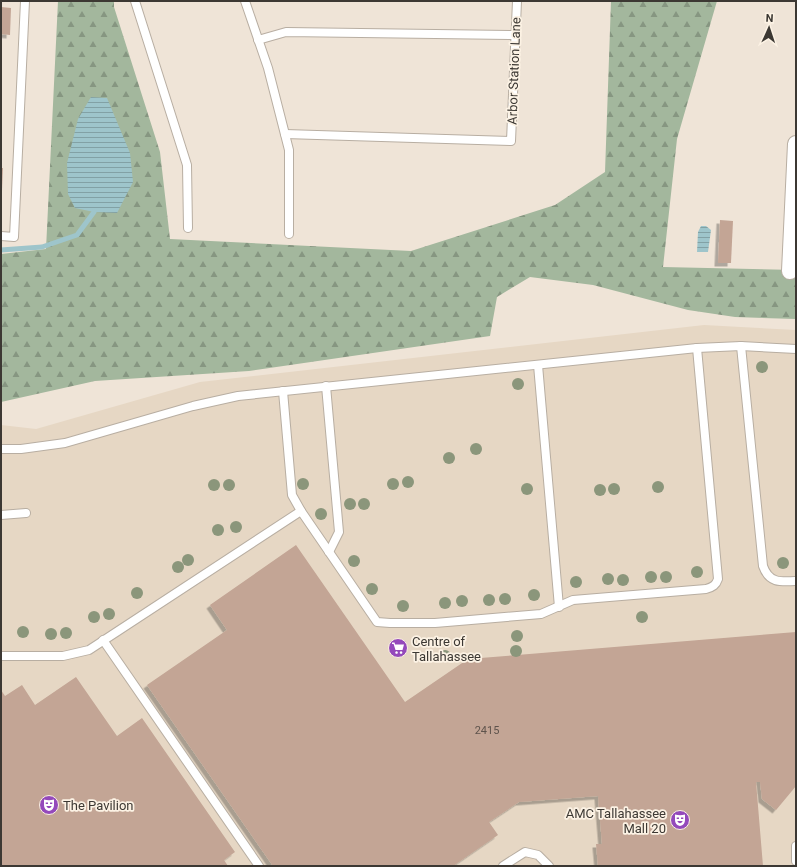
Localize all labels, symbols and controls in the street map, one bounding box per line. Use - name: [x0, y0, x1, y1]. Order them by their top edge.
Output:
- north arrow: [749, 8, 789, 48]
- text: N: [765, 12, 774, 25]
- street label: Arbor Station Lane: [505, 17, 523, 125]
- place label: Centre of Tallahassee: [412, 634, 481, 664]
- supermarket icon: Centre of Tallahassee: [387, 637, 409, 659]
- house number: 2415: [475, 724, 499, 737]
- theatre icon: The Pavilion: [38, 794, 60, 816]
- place label: The Pavilion: [63, 798, 134, 813]
- place label: AMC Tallahassee Mall 20: [566, 806, 666, 836]
- theatre icon: AMC Tallahassee Mall 20: [669, 809, 691, 831]

